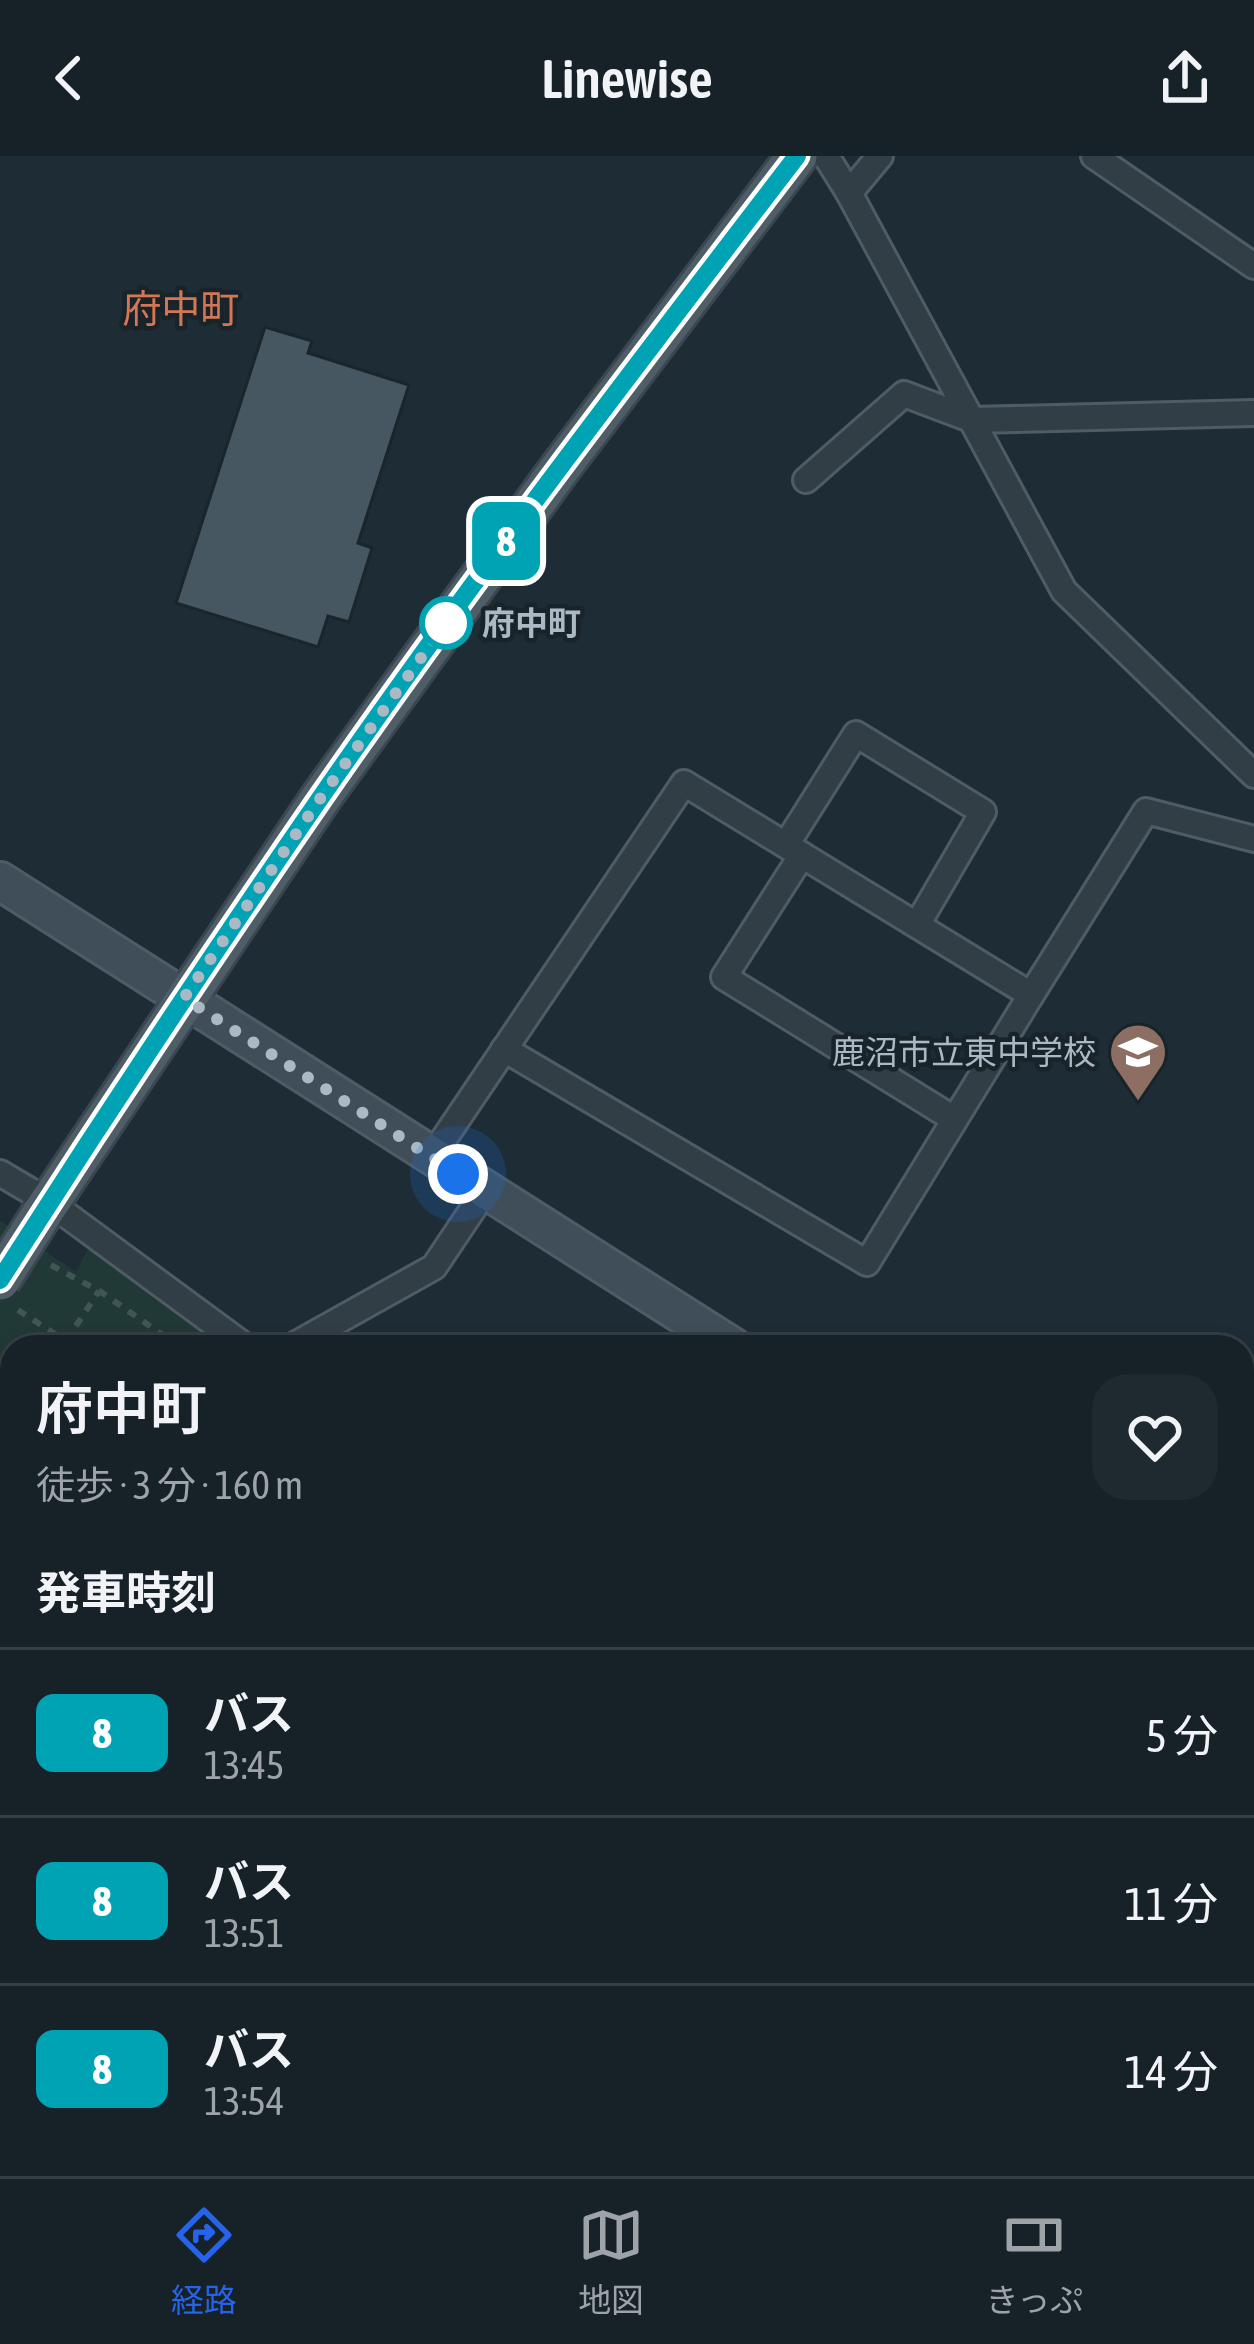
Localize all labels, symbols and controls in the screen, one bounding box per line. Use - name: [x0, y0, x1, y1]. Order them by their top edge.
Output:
- icon: back: [36, 45, 102, 111]
- icon: share: [1152, 45, 1218, 111]
- text: Linewise: [541, 48, 713, 109]
- district label: 府中町: [122, 287, 240, 331]
- line badge: 8: [467, 502, 545, 580]
- text: 8: [496, 517, 516, 565]
- marker: 府中町: [421, 598, 471, 648]
- place label: 府中町: [482, 604, 581, 642]
- school or university icon: 鹿沼市立東中学校: [1107, 1021, 1169, 1103]
- place label: 鹿沼市立東中学校: [832, 1033, 1096, 1071]
- your location: [428, 1144, 488, 1204]
- button: heart: [1092, 1374, 1218, 1500]
- text: 府中町: [36, 1376, 207, 1441]
- text: 徒歩 · 3 分 · 160 m: [36, 1463, 303, 1507]
- text: 発車時刻: [36, 1567, 216, 1619]
- text: バス: [204, 1688, 294, 1740]
- text: 8: [92, 1709, 112, 1757]
- text: 5 分: [1146, 1710, 1218, 1762]
- text: 13:45: [204, 1743, 284, 1787]
- text: バス: [204, 1856, 294, 1908]
- text: 8: [92, 1877, 112, 1925]
- text: 11 分: [1125, 1878, 1218, 1930]
- text: 13:51: [204, 1911, 284, 1955]
- text: バス: [204, 2024, 294, 2076]
- text: 8: [92, 2045, 112, 2093]
- text: 14 分: [1125, 2046, 1218, 2098]
- text: 13:54: [204, 2079, 284, 2123]
- tab: 経路: [171, 2202, 237, 2322]
- tab: 地図: [578, 2202, 644, 2322]
- tab: きっぷ: [986, 2202, 1083, 2322]

